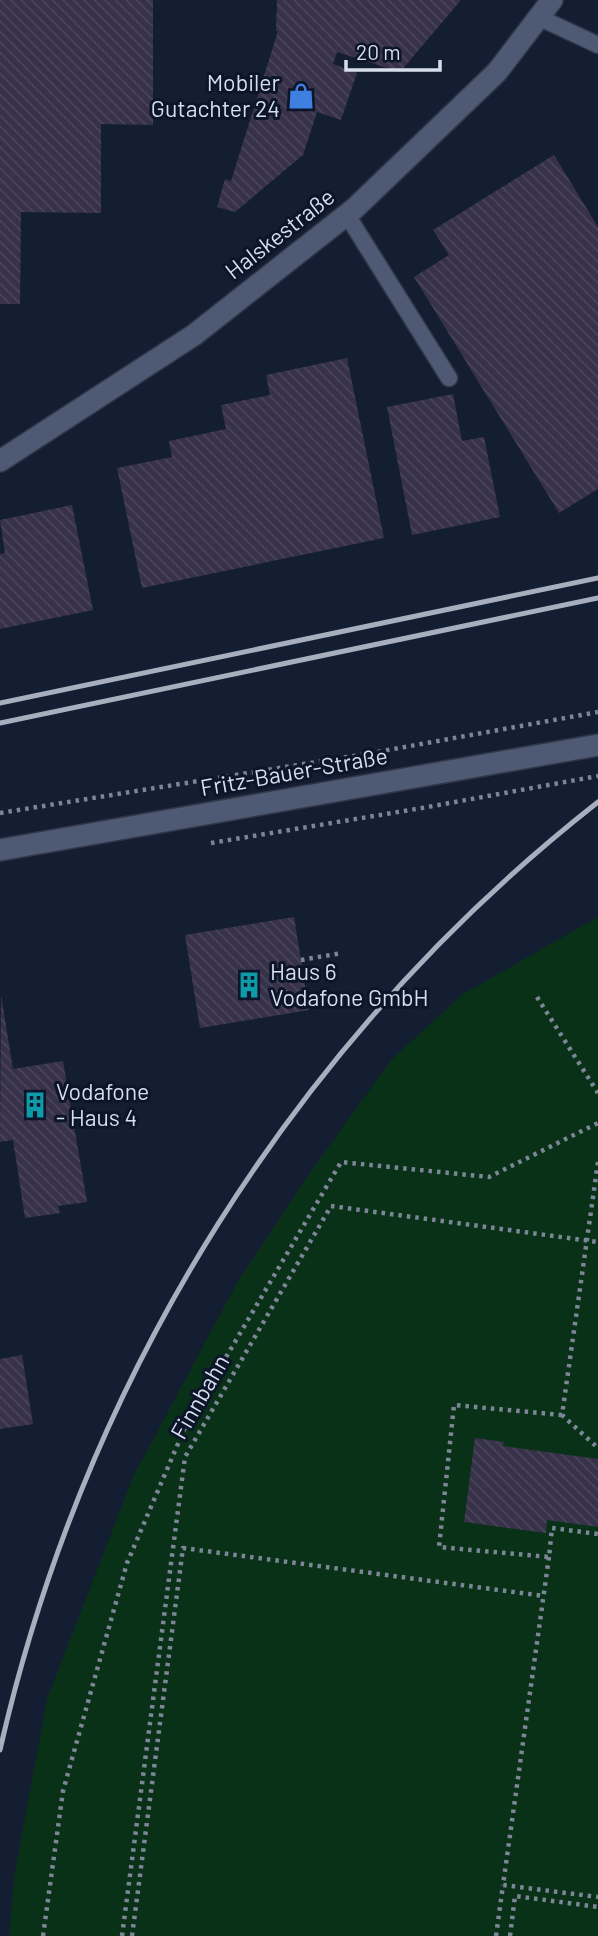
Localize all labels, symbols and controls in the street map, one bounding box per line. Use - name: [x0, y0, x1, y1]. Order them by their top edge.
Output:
- scale bar: [346, 28, 440, 72]
- text: 20 m: [356, 39, 401, 64]
- place label: Mobiler Gutachter 24: [151, 68, 281, 122]
- shop icon: Mobiler Gutachter 24: [286, 81, 316, 111]
- street label: Halskestraße: [219, 182, 340, 285]
- street label: Fritz-Bauer-Straße: [198, 741, 390, 801]
- place label: Haus 6 Vodafone GmbH: [270, 957, 429, 1011]
- building icon: Haus 6 Vodafone GmbH: [234, 970, 264, 1000]
- place label: Vodafone - Haus 4: [56, 1077, 149, 1131]
- building icon: Vodafone - Haus 4: [20, 1090, 50, 1120]
- street label: Finnbahn: [164, 1349, 234, 1444]

